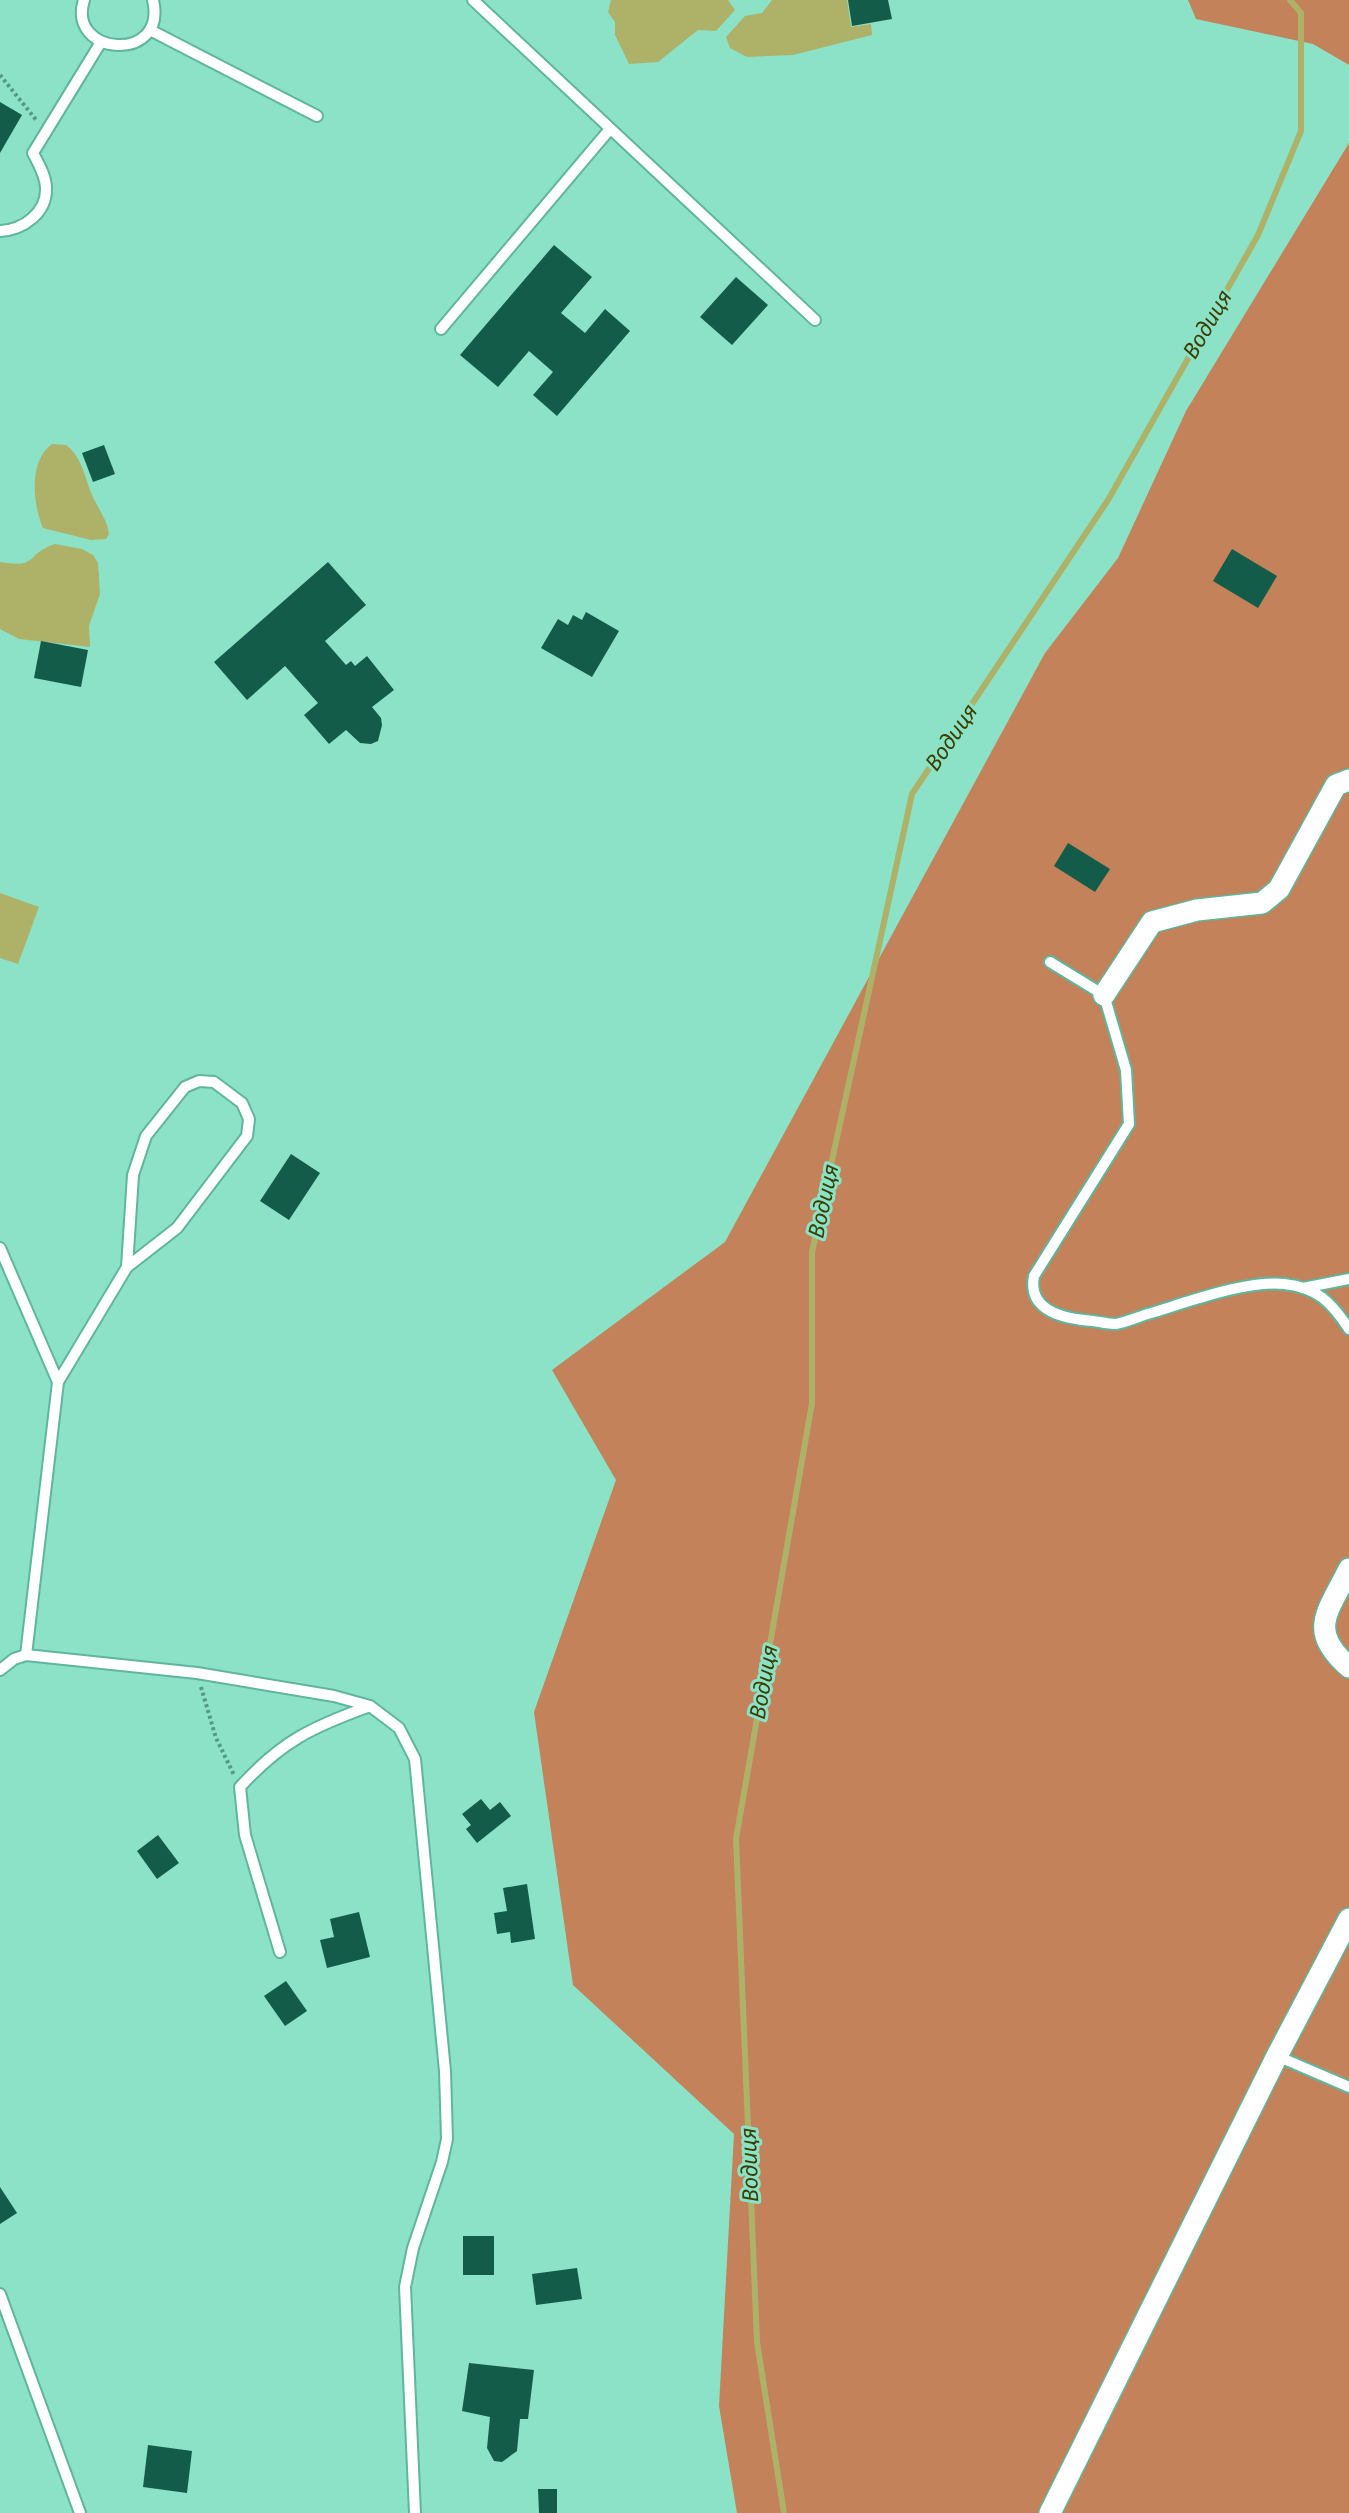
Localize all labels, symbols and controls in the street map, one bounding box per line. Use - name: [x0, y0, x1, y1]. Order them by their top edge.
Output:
- water label: Водиця: [1175, 284, 1238, 363]
- water label: Водиця: [917, 697, 983, 776]
- water label: Водиця: [800, 1161, 844, 1240]
- water label: Водиця: [741, 1643, 783, 1721]
- water label: Водиця: [732, 2127, 764, 2203]

